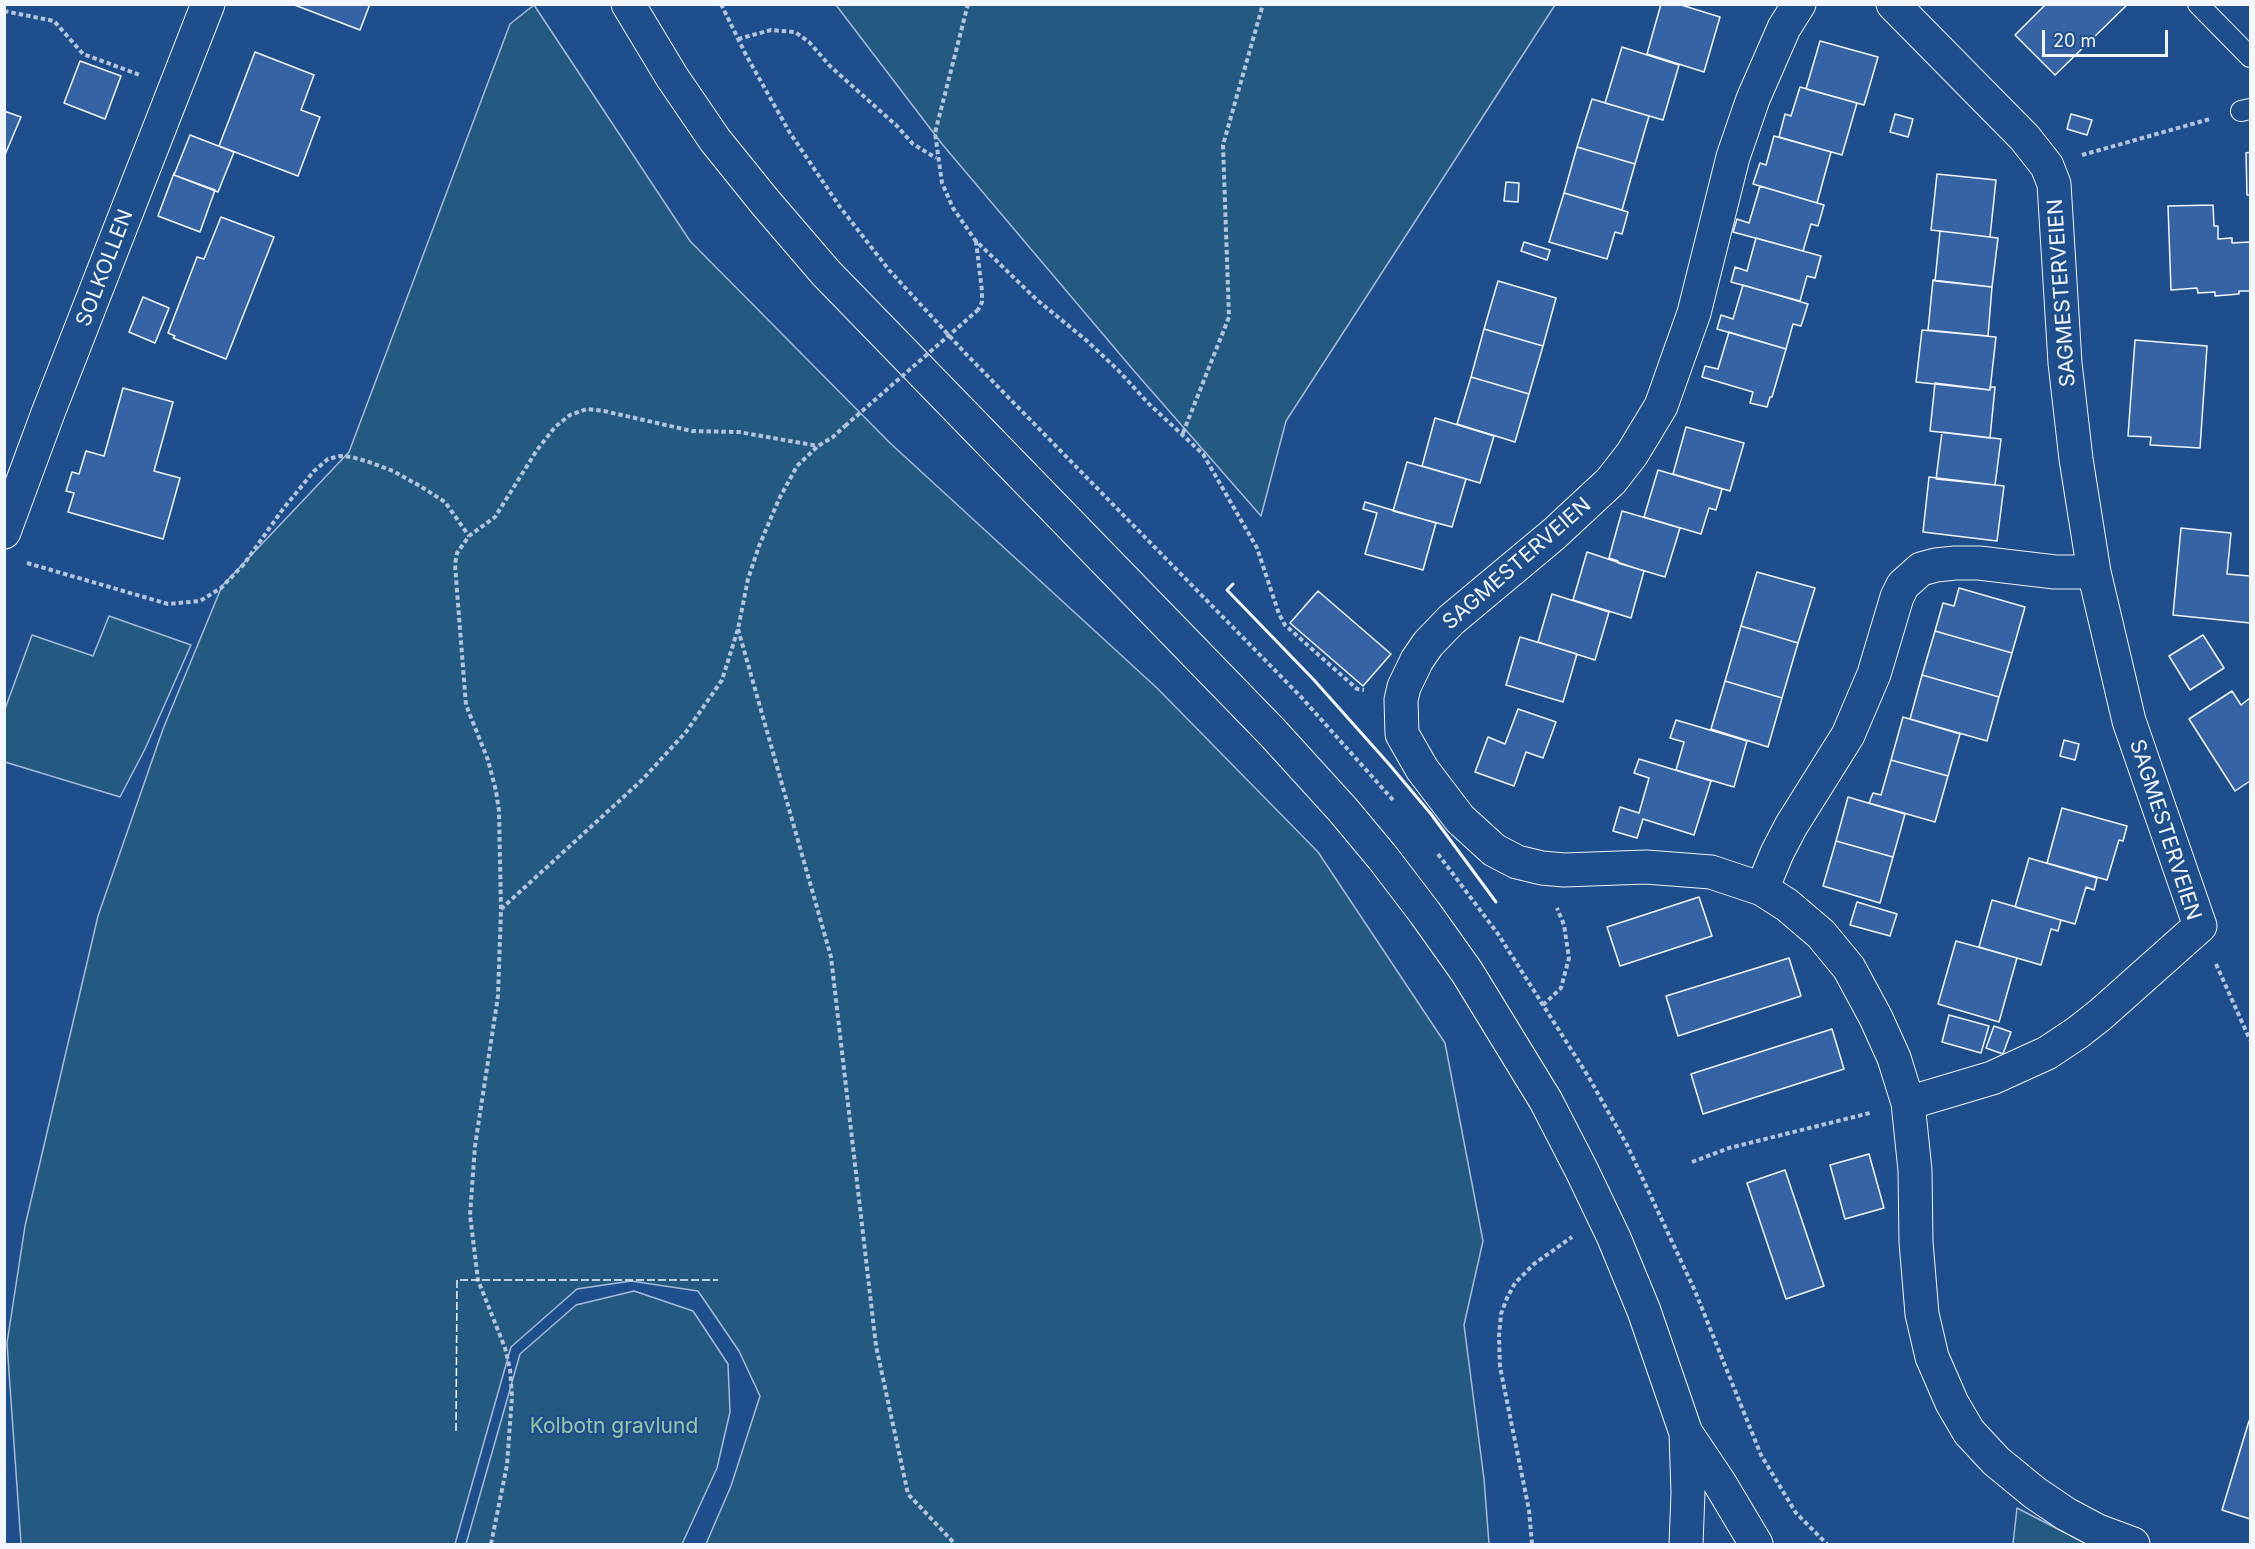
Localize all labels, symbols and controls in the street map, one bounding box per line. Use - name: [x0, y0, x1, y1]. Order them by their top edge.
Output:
- scale bar: [2045, 18, 2171, 56]
- text: 20 m: [2053, 30, 2096, 51]
- street label: SAGMESTERVEIEN: [2043, 198, 2081, 388]
- street label: SOLKOLLEN: [71, 206, 139, 330]
- street label: SAGMESTERVEIEN: [1438, 493, 1596, 635]
- street label: SAGMESTERVEIEN: [2124, 736, 2206, 924]
- park label: Kolbotn gravlund: [530, 1414, 698, 1440]

